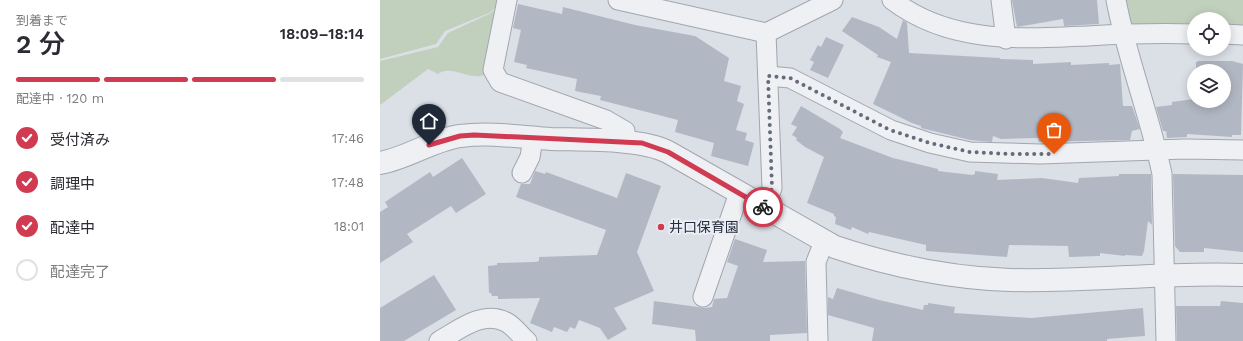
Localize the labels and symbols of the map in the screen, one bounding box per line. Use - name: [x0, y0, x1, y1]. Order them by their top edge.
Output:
- pin: [412, 104, 446, 145]
- pin: [1037, 113, 1071, 154]
- courier: [743, 187, 783, 227]
- place label: 井口保育園: [669, 219, 739, 235]
- marker: 井口保育園: [656, 222, 666, 232]

